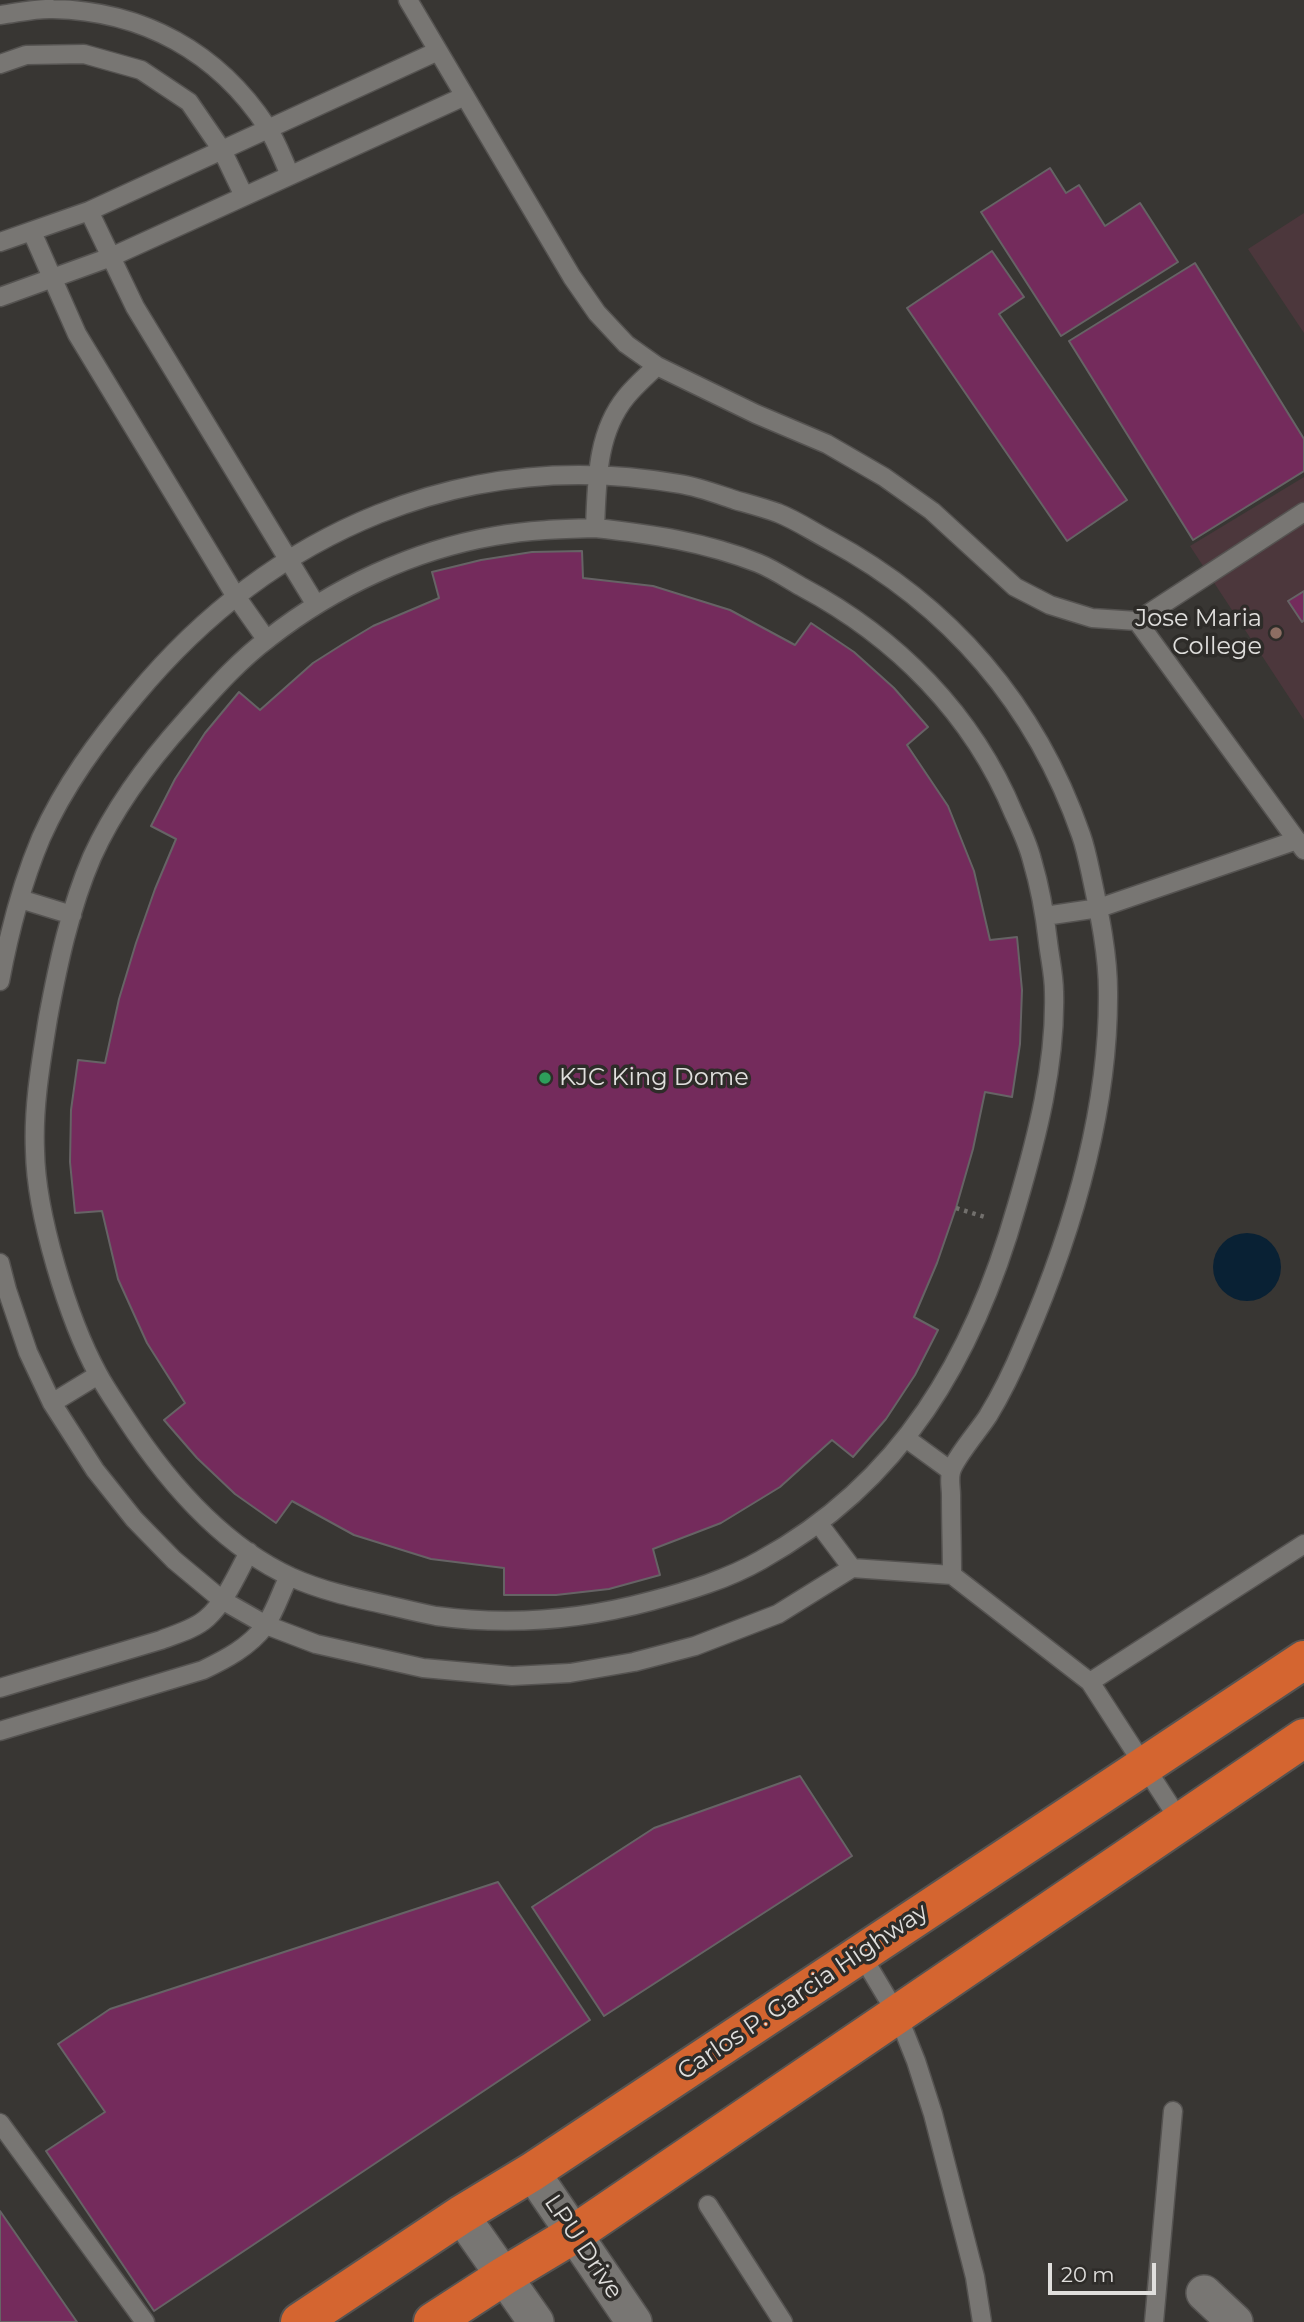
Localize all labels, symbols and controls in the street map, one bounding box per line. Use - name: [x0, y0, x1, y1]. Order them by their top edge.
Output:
- place label: Jose Maria College: [1135, 605, 1262, 661]
- marker: Jose Maria College: [1268, 625, 1284, 641]
- place label: KJC King Dome: [559, 1064, 749, 1092]
- marker: KJC King Dome: [537, 1070, 553, 1086]
- street label: Carlos P. Garcia Highway: [672, 1897, 934, 2087]
- street label: LPU Drive: [538, 2189, 628, 2305]
- scale bar: [1052, 2248, 1160, 2292]
- text: 20 m: [1061, 2262, 1115, 2287]

